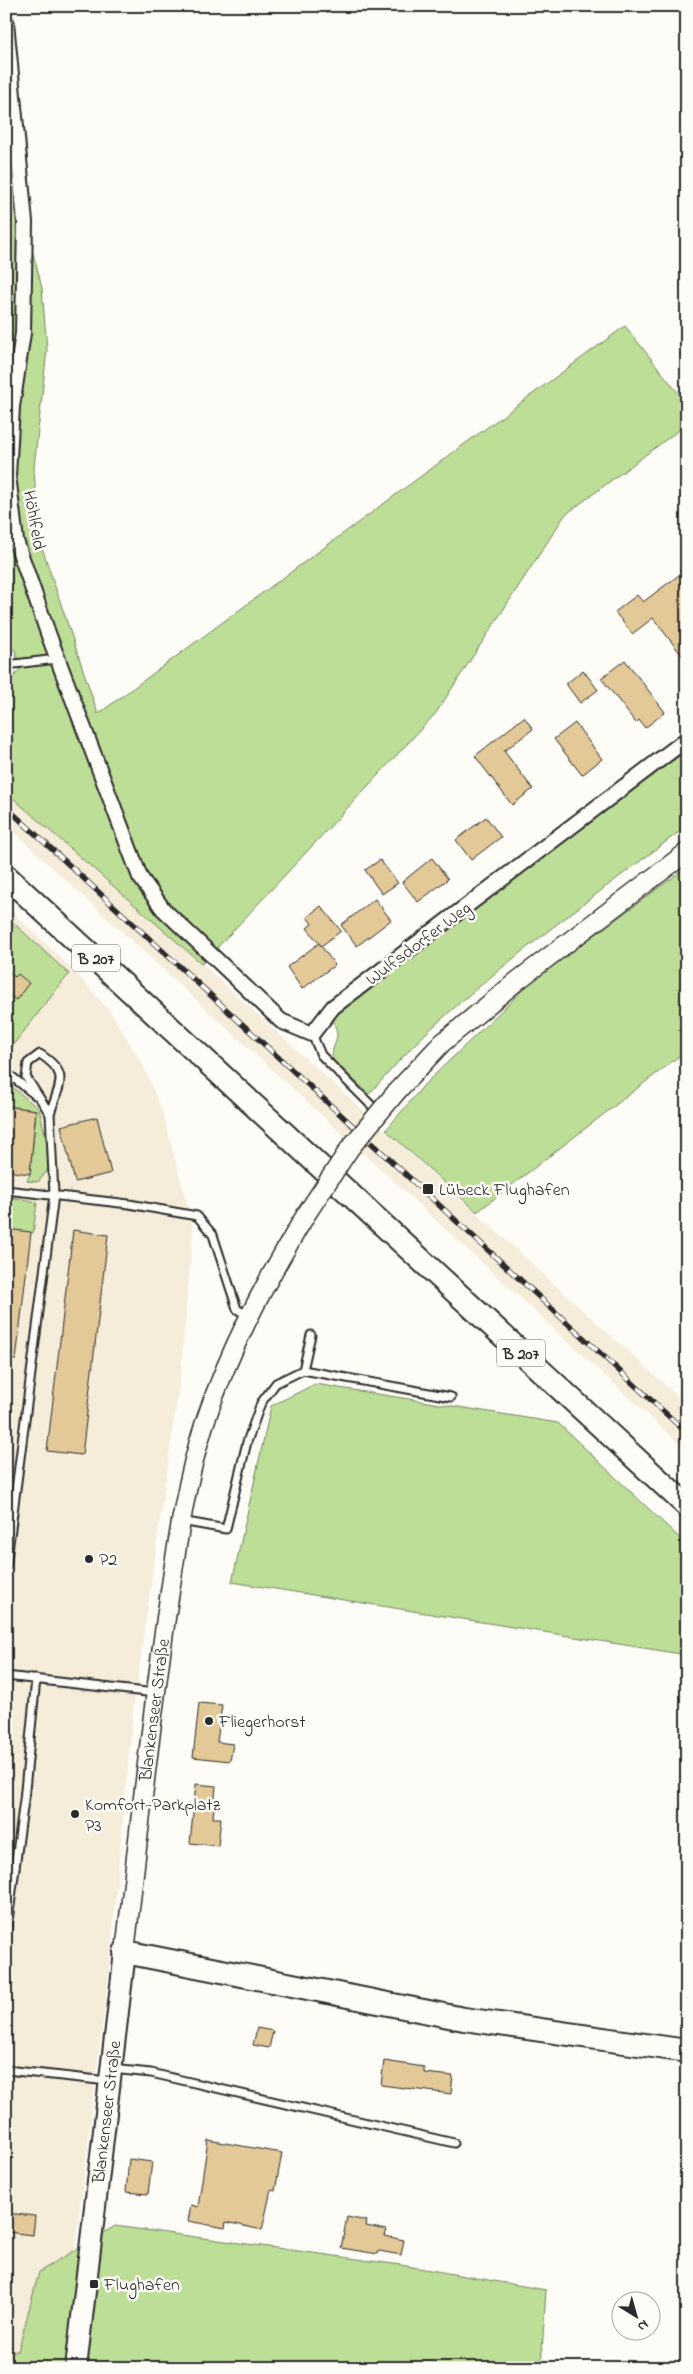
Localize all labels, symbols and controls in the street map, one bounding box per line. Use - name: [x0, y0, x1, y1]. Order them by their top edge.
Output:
- street label: Höhlfeld: [15, 488, 51, 552]
- street label: Wulfsdorfer Weg: [361, 896, 478, 994]
- road number: B 207: [72, 944, 120, 971]
- place label: Lübeck Flughafen: [439, 1178, 570, 1205]
- marker: Lübeck Flughafen: [421, 1182, 435, 1196]
- road number: B 207: [497, 1340, 545, 1366]
- place label: P2: [99, 1548, 117, 1574]
- marker: P2: [83, 1553, 95, 1565]
- street label: Blankenseer Straße: [134, 1636, 178, 1784]
- place label: Fliegerhorst: [218, 1710, 305, 1737]
- marker: Fliegerhorst: [203, 1715, 215, 1727]
- place label: Komfort-Parkplatz P3: [85, 1793, 221, 1840]
- marker: Komfort-Parkplatz P3: [69, 1808, 81, 1820]
- street label: Blankenseer Straße: [87, 2038, 130, 2186]
- place label: Flughafen: [103, 2273, 180, 2300]
- marker: Flughafen: [88, 2278, 100, 2290]
- north arrow: [610, 2292, 660, 2342]
- text: N: [633, 2314, 653, 2336]

